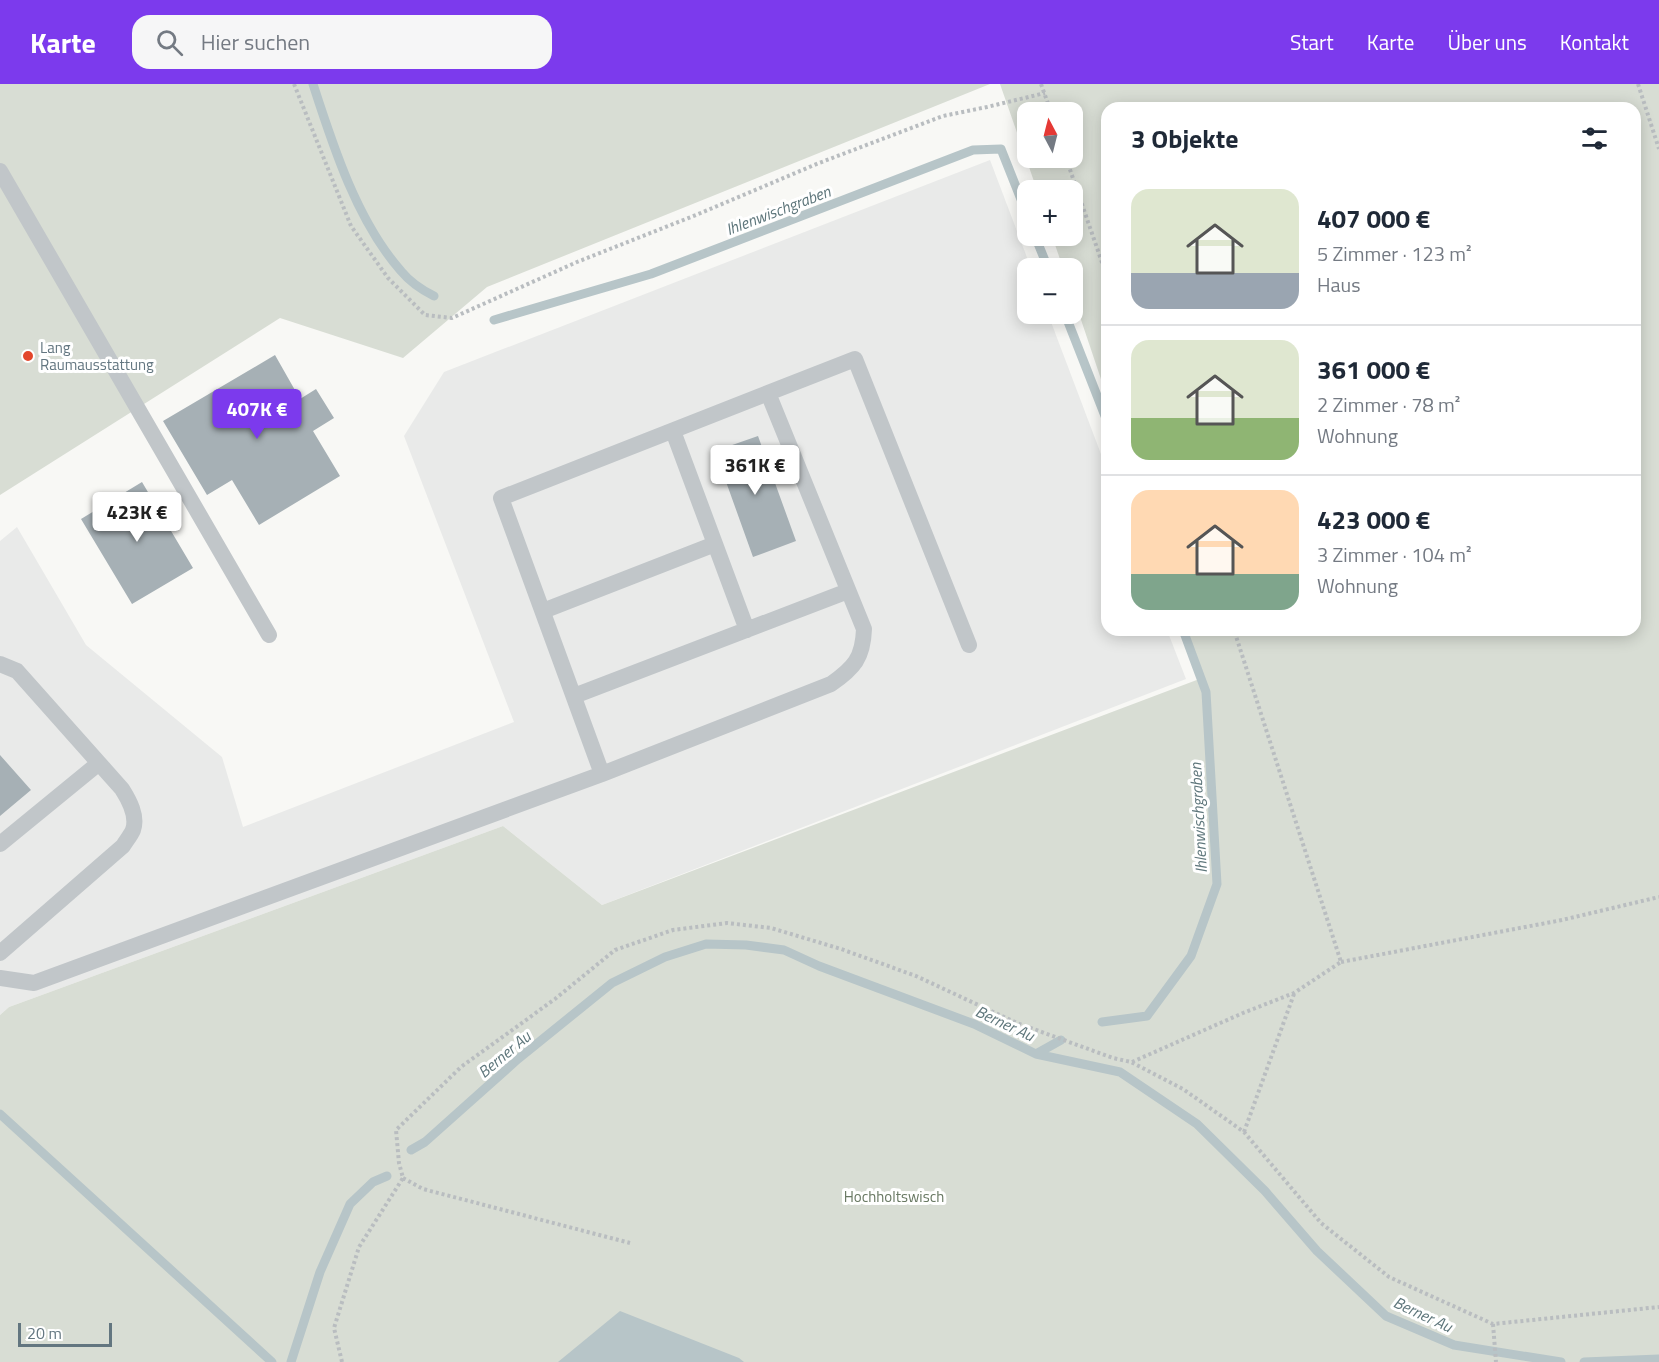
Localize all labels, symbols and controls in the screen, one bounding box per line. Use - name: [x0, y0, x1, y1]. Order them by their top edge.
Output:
- search box: [132, 15, 552, 69]
- text: Karte: [30, 21, 96, 64]
- text: Hier suchen: [201, 25, 310, 59]
- icon: search: [153, 26, 186, 59]
- text: Start: [1290, 26, 1334, 58]
- text: Karte: [1367, 26, 1414, 58]
- text: Über uns: [1447, 26, 1527, 58]
- text: Kontakt: [1560, 26, 1629, 58]
- north arrow: [1017, 102, 1083, 168]
- map controls: [1017, 102, 1083, 324]
- text: 3 Objekte: [1131, 119, 1238, 158]
- icon: filters: [1578, 122, 1611, 155]
- water label: Ihlenwischgraben: [722, 179, 835, 241]
- button: +: [1017, 180, 1083, 246]
- text: 407 000 €: [1317, 199, 1430, 238]
- icon: home: [1179, 213, 1251, 285]
- text: 5 Zimmer · 123 m²: [1317, 238, 1472, 269]
- button: −: [1017, 258, 1083, 324]
- text: Haus: [1317, 269, 1360, 300]
- place label: Lang Raumausstattung: [40, 336, 154, 376]
- marker: Lang Raumausstattung: [21, 349, 35, 363]
- text: 361 000 €: [1317, 350, 1430, 389]
- icon: home: [1179, 364, 1251, 436]
- pin: 407K €: [208, 389, 306, 440]
- text: 2 Zimmer · 78 m²: [1317, 389, 1460, 420]
- text: 407K €: [226, 393, 288, 424]
- text: Wohnung: [1317, 420, 1398, 451]
- pin: 361K €: [706, 445, 804, 496]
- text: 361K €: [724, 449, 786, 480]
- pin: 423K €: [88, 492, 186, 543]
- text: 423K €: [106, 496, 168, 527]
- text: 423 000 €: [1317, 500, 1430, 539]
- icon: home: [1179, 514, 1251, 586]
- text: 3 Zimmer · 104 m²: [1317, 539, 1472, 570]
- text: Wohnung: [1317, 570, 1398, 601]
- water label: Ihlenwischgraben: [1183, 761, 1213, 874]
- water label: Berner Au: [972, 999, 1039, 1047]
- water label: Berner Au: [472, 1024, 536, 1083]
- park label: Hochholtswisch: [844, 1185, 944, 1208]
- water label: Berner Au: [1390, 1290, 1457, 1338]
- scale bar: [18, 1320, 112, 1348]
- text: 20 m: [27, 1321, 62, 1345]

